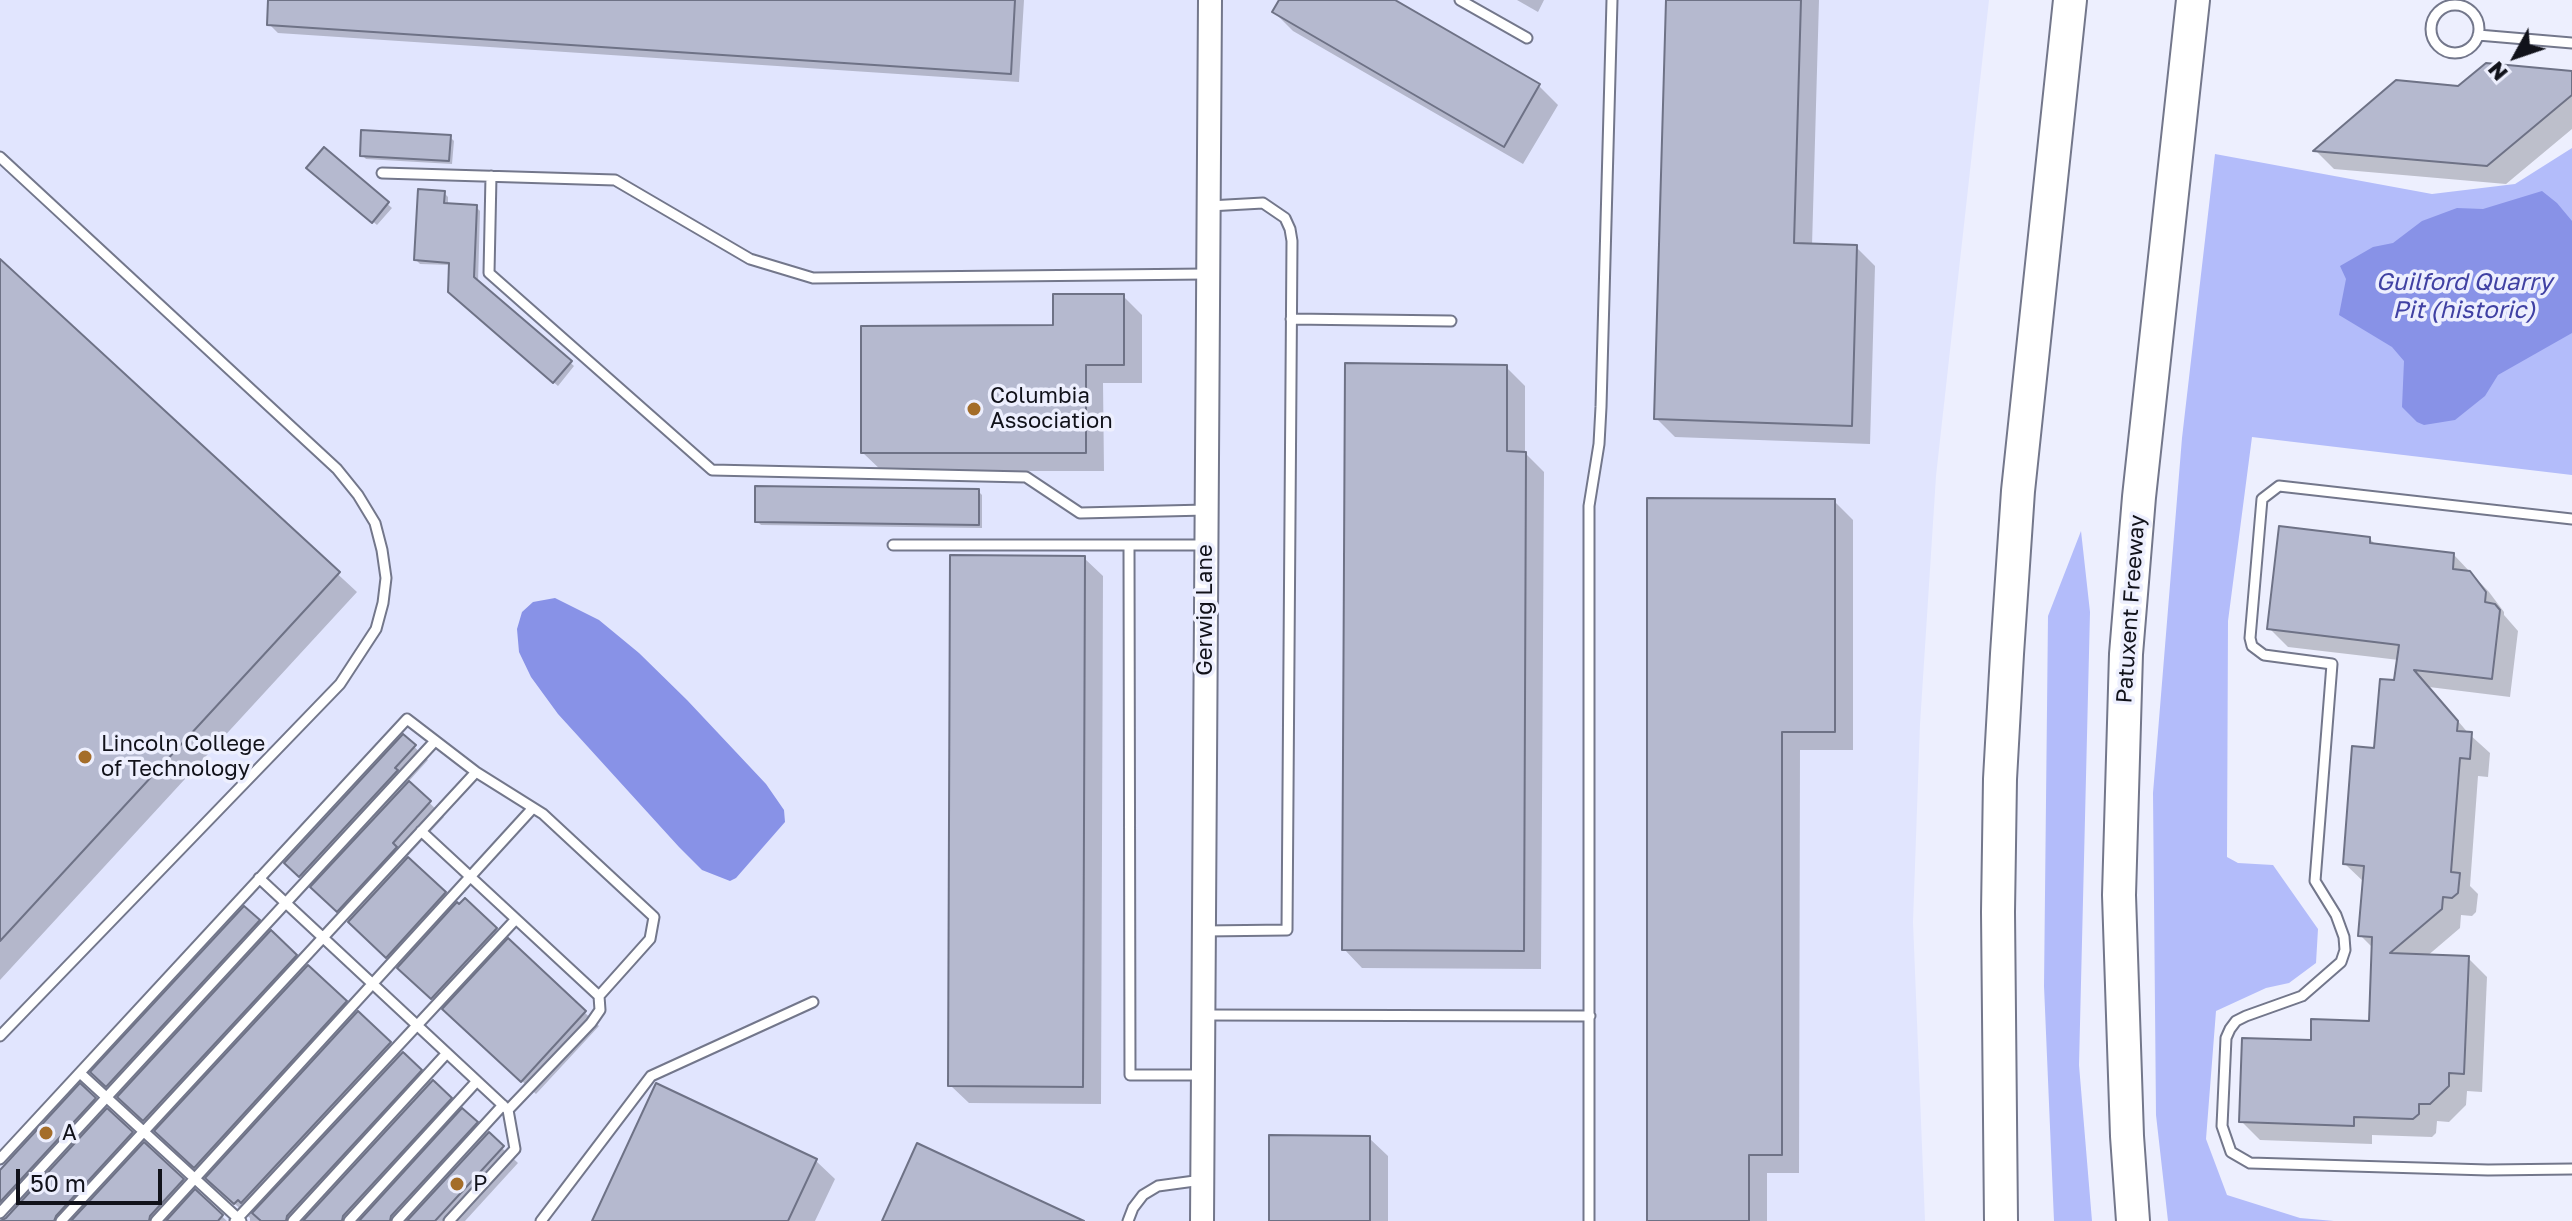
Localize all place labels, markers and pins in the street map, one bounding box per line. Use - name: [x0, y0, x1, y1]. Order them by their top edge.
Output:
- place label: Columbia Association: [990, 383, 1113, 434]
- marker: Columbia Association: [965, 400, 983, 418]
- place label: Lincoln College of Technology: [101, 731, 265, 782]
- marker: Lincoln College of Technology: [76, 748, 94, 766]
- place label: A: [62, 1120, 77, 1146]
- marker: A: [37, 1124, 55, 1142]
- place label: P: [473, 1171, 487, 1197]
- marker: P: [448, 1175, 466, 1193]

